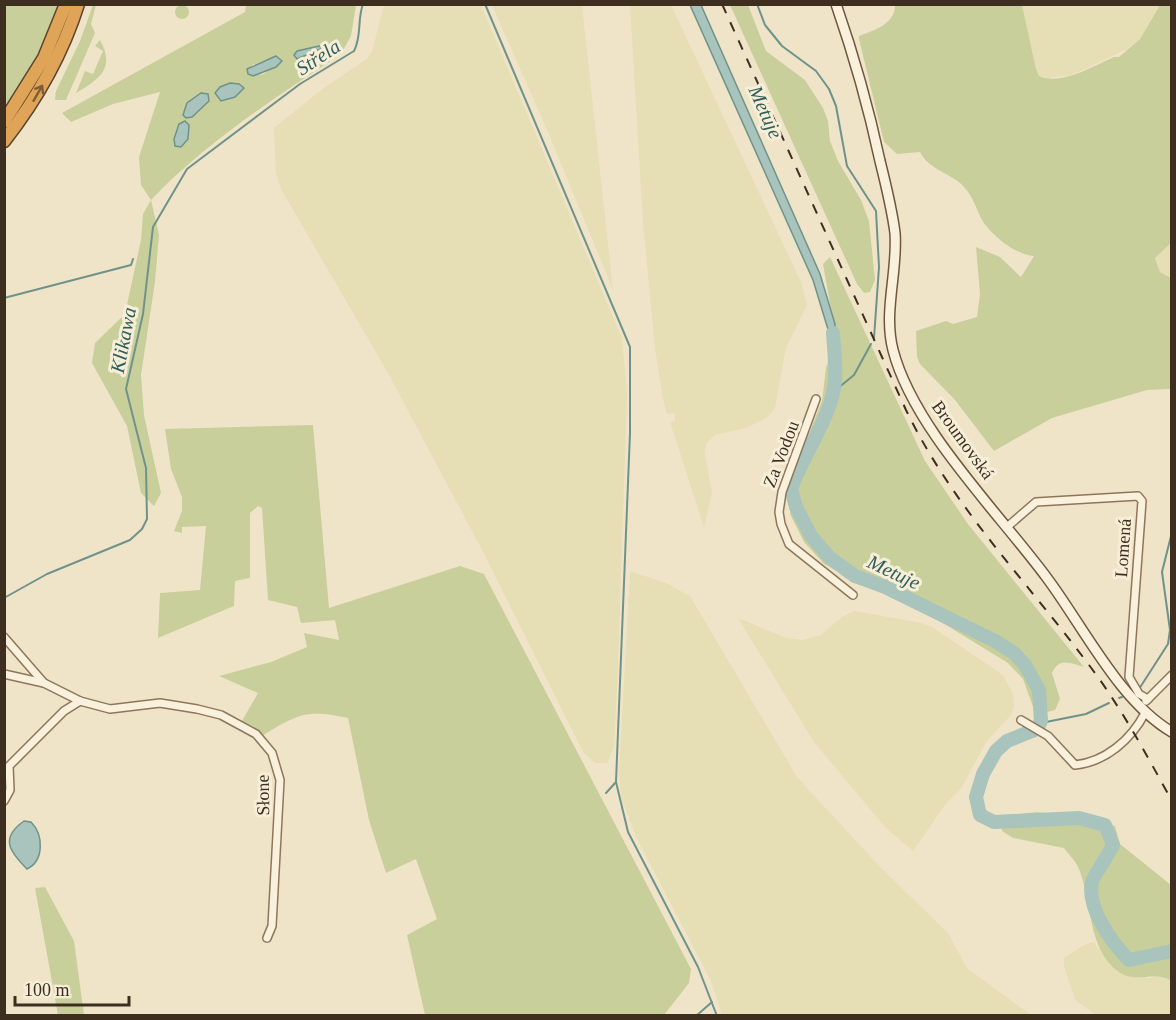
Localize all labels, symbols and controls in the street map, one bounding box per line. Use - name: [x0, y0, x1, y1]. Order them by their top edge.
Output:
- water label: Střela: [292, 35, 344, 79]
- water label: Metuje: [743, 81, 787, 142]
- one-way arrow: [33, 85, 45, 102]
- water label: Klikawa: [106, 305, 140, 376]
- street label: Broumovská: [928, 397, 998, 483]
- street label: Za Vodou: [759, 418, 803, 490]
- street label: Lomená: [1111, 518, 1135, 578]
- water label: Metuje: [863, 550, 924, 595]
- street label: Słone: [253, 774, 273, 816]
- scale bar: [15, 969, 129, 1007]
- text: 100 m: [24, 980, 70, 1000]

